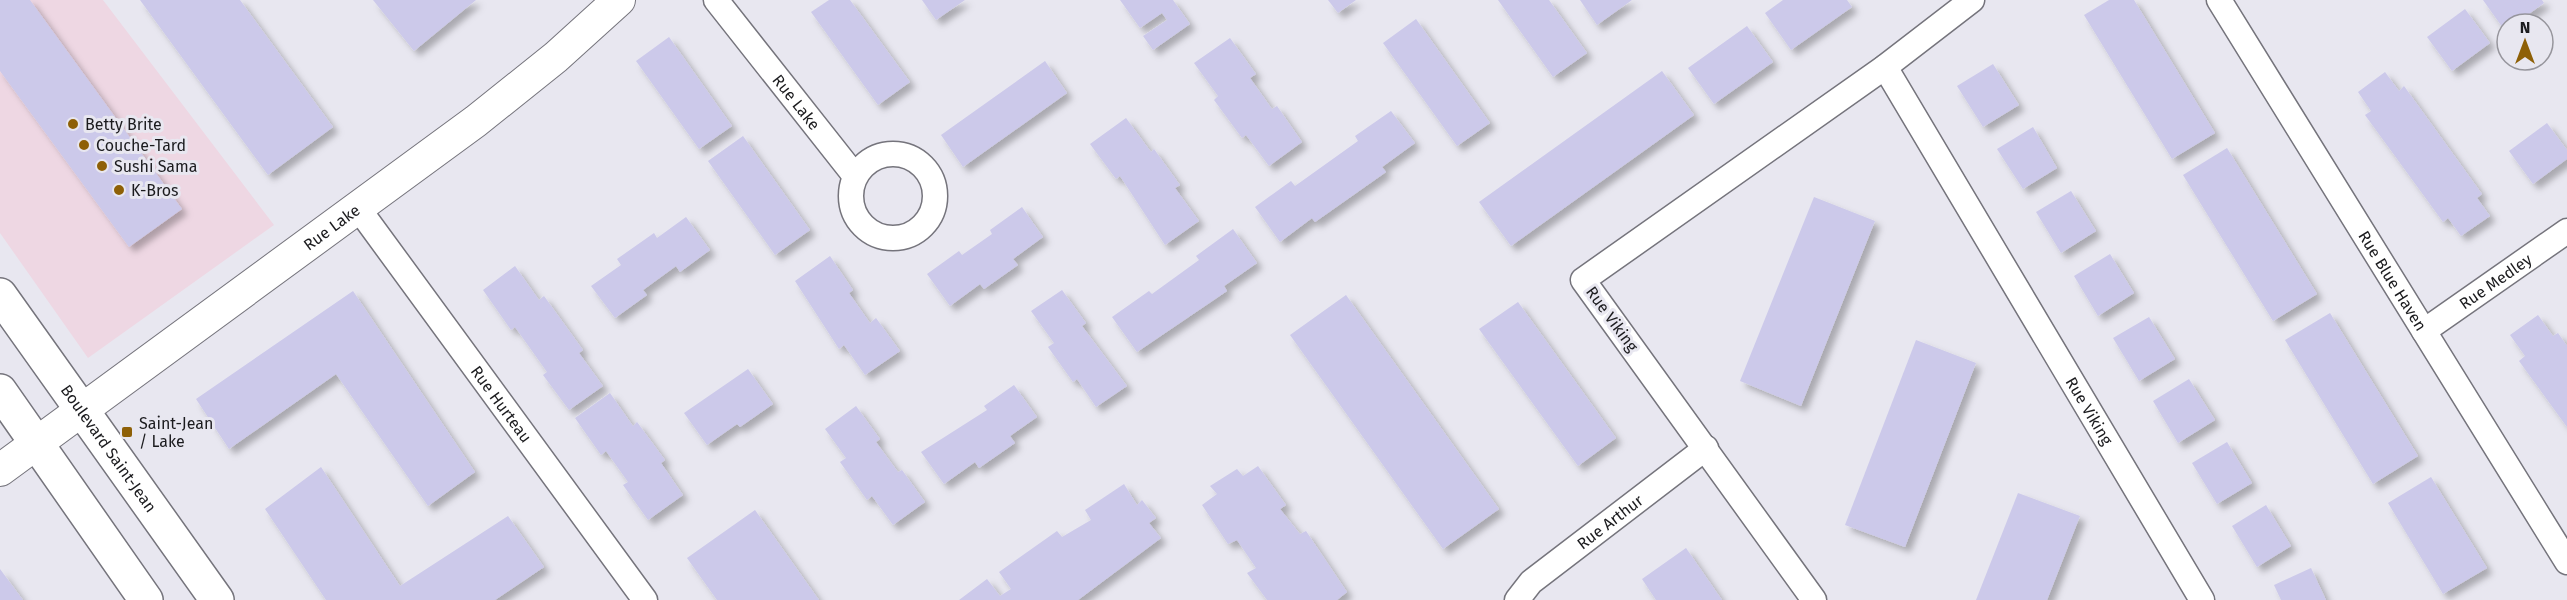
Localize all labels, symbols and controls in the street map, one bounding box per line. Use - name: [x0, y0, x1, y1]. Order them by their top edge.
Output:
- north arrow: [2495, 12, 2555, 72]
- text: N: [2520, 18, 2530, 37]
- street label: Rue Lake: [769, 71, 824, 134]
- place label: Betty Brite: [85, 115, 162, 134]
- marker: Betty Brite: [66, 117, 80, 131]
- place label: Couche-Tard: [96, 136, 186, 155]
- marker: Couche-Tard: [77, 138, 91, 152]
- place label: Sushi Sama: [114, 157, 197, 176]
- marker: Sushi Sama: [95, 159, 109, 173]
- place label: K-Bros: [131, 181, 179, 200]
- marker: K-Bros: [112, 183, 126, 197]
- street label: Rue Lake: [300, 200, 363, 254]
- street label: Rue Blue Haven: [2355, 227, 2431, 334]
- street label: Rue Medley: [2455, 249, 2535, 313]
- street label: Rue Viking: [1582, 283, 1642, 356]
- street label: Rue Hurteau: [467, 362, 536, 446]
- street label: Rue Viking: [2062, 373, 2117, 449]
- street label: Boulevard Saint-Jean: [57, 381, 161, 516]
- place label: Saint-Jean / Lake: [139, 414, 213, 451]
- marker: Saint-Jean / Lake: [120, 425, 134, 439]
- street label: Rue Arthur: [1573, 490, 1647, 553]

